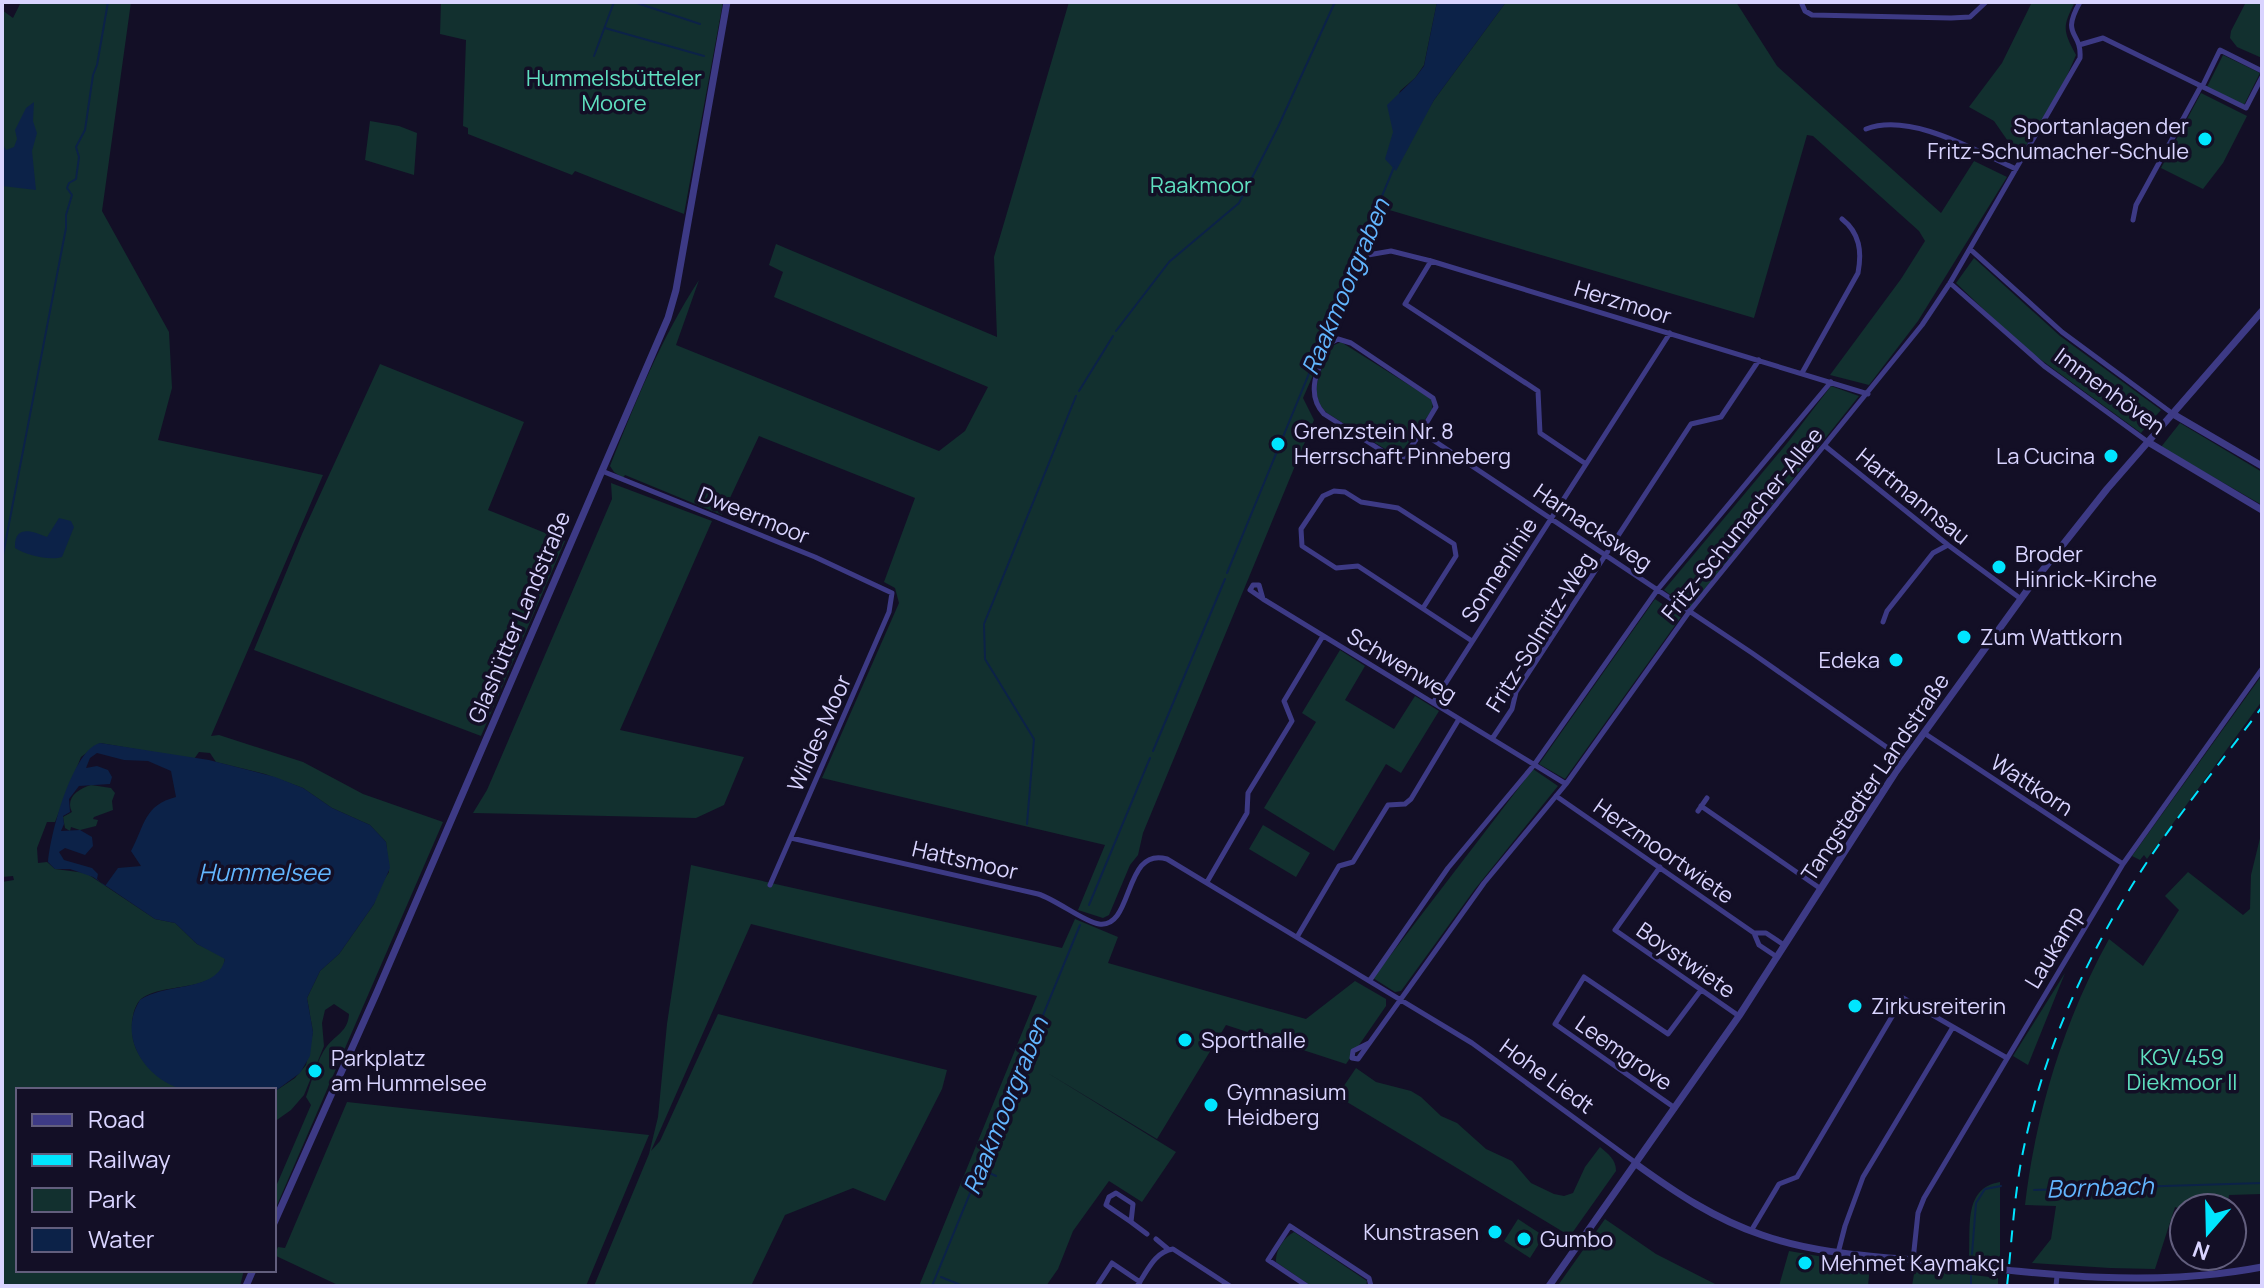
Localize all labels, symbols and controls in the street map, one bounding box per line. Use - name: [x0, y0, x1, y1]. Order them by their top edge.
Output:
- park label: Hummelsbütteler Moore: [526, 63, 702, 118]
- place label: Sportanlagen der Fritz-Schumacher-Schule: [1927, 111, 2189, 166]
- marker: Sportanlagen der Fritz-Schumacher-Schule: [2196, 130, 2214, 148]
- park label: Raakmoor: [1150, 170, 1252, 200]
- water label: Raakmoorgraben: [1293, 193, 1397, 380]
- street label: Herzmoor: [1571, 273, 1675, 331]
- street label: Immenhöven: [2049, 341, 2171, 441]
- place label: Grenzstein Nr. 8 Herrschaft Pinneberg: [1294, 416, 1511, 471]
- street label: Fritz-Schumacher-Allee: [1654, 421, 1830, 627]
- marker: Grenzstein Nr. 8 Herrschaft Pinneberg: [1269, 435, 1287, 453]
- street label: Hartmannsau: [1850, 441, 1976, 551]
- place label: La Cucina: [1996, 441, 2095, 471]
- marker: La Cucina: [2102, 447, 2120, 465]
- street label: Harnacksweg: [1528, 476, 1658, 578]
- street label: Dweermoor: [694, 479, 814, 551]
- street label: Glashütter Landstraße: [461, 506, 577, 728]
- street label: Sonnenlinie: [1454, 512, 1544, 628]
- place label: Broder Hinrick-Kirche: [2015, 539, 2157, 594]
- street label: Fritz-Solmitz-Weg: [1479, 546, 1601, 718]
- marker: Broder Hinrick-Kirche: [1990, 558, 2008, 576]
- street label: Schwenweg: [1341, 620, 1463, 710]
- place label: Zum Wattkorn: [1980, 622, 2122, 652]
- marker: Zum Wattkorn: [1955, 628, 1973, 646]
- place label: Edeka: [1818, 645, 1880, 675]
- marker: Edeka: [1887, 651, 1905, 669]
- street label: Tangstedter Landstraße: [1794, 667, 1956, 887]
- street label: Wildes Moor: [780, 670, 858, 796]
- street label: Wattkorn: [1985, 747, 2079, 823]
- street label: Herzmoortwiete: [1588, 791, 1740, 911]
- street label: Hattsmoor: [909, 833, 1021, 887]
- water label: Hummelsee: [198, 855, 332, 888]
- street label: Laukamp: [2018, 900, 2090, 994]
- street label: Boystwiete: [1631, 915, 1741, 1005]
- place label: Zirkusreiterin: [1871, 991, 2006, 1021]
- marker: Zirkusreiterin: [1846, 997, 1864, 1015]
- street label: Leemgrove: [1569, 1009, 1679, 1098]
- water label: Raakmoorgraben: [954, 1011, 1055, 1199]
- place label: Sporthalle: [1201, 1025, 1306, 1055]
- marker: Sporthalle: [1176, 1031, 1194, 1049]
- street label: Hohe Liedt: [1494, 1032, 1600, 1120]
- park label: KGV 459 Diekmoor II: [2127, 1042, 2237, 1097]
- place label: Parkplatz am Hummelsee: [331, 1043, 487, 1098]
- marker: Parkplatz am Hummelsee: [306, 1062, 324, 1080]
- place label: Gymnasium Heidberg: [1227, 1077, 1346, 1132]
- legend: [16, 1088, 276, 1272]
- marker: Gymnasium Heidberg: [1202, 1096, 1220, 1114]
- text: Road: [88, 1102, 145, 1135]
- text: Railway: [88, 1142, 171, 1175]
- water label: Bornbach: [2046, 1168, 2155, 1205]
- text: Park: [88, 1182, 137, 1215]
- north arrow: [2168, 1192, 2248, 1272]
- place label: Kunstrasen: [1363, 1217, 1479, 1247]
- text: Water: [88, 1222, 155, 1255]
- marker: Kunstrasen: [1486, 1223, 1504, 1241]
- place label: Gumbo: [1540, 1224, 1613, 1254]
- marker: Gumbo: [1515, 1230, 1533, 1248]
- text: N: [2189, 1234, 2214, 1268]
- place label: Mehmet Kaymakçı: [1821, 1248, 2005, 1278]
- marker: Mehmet Kaymakçı: [1796, 1254, 1814, 1272]

